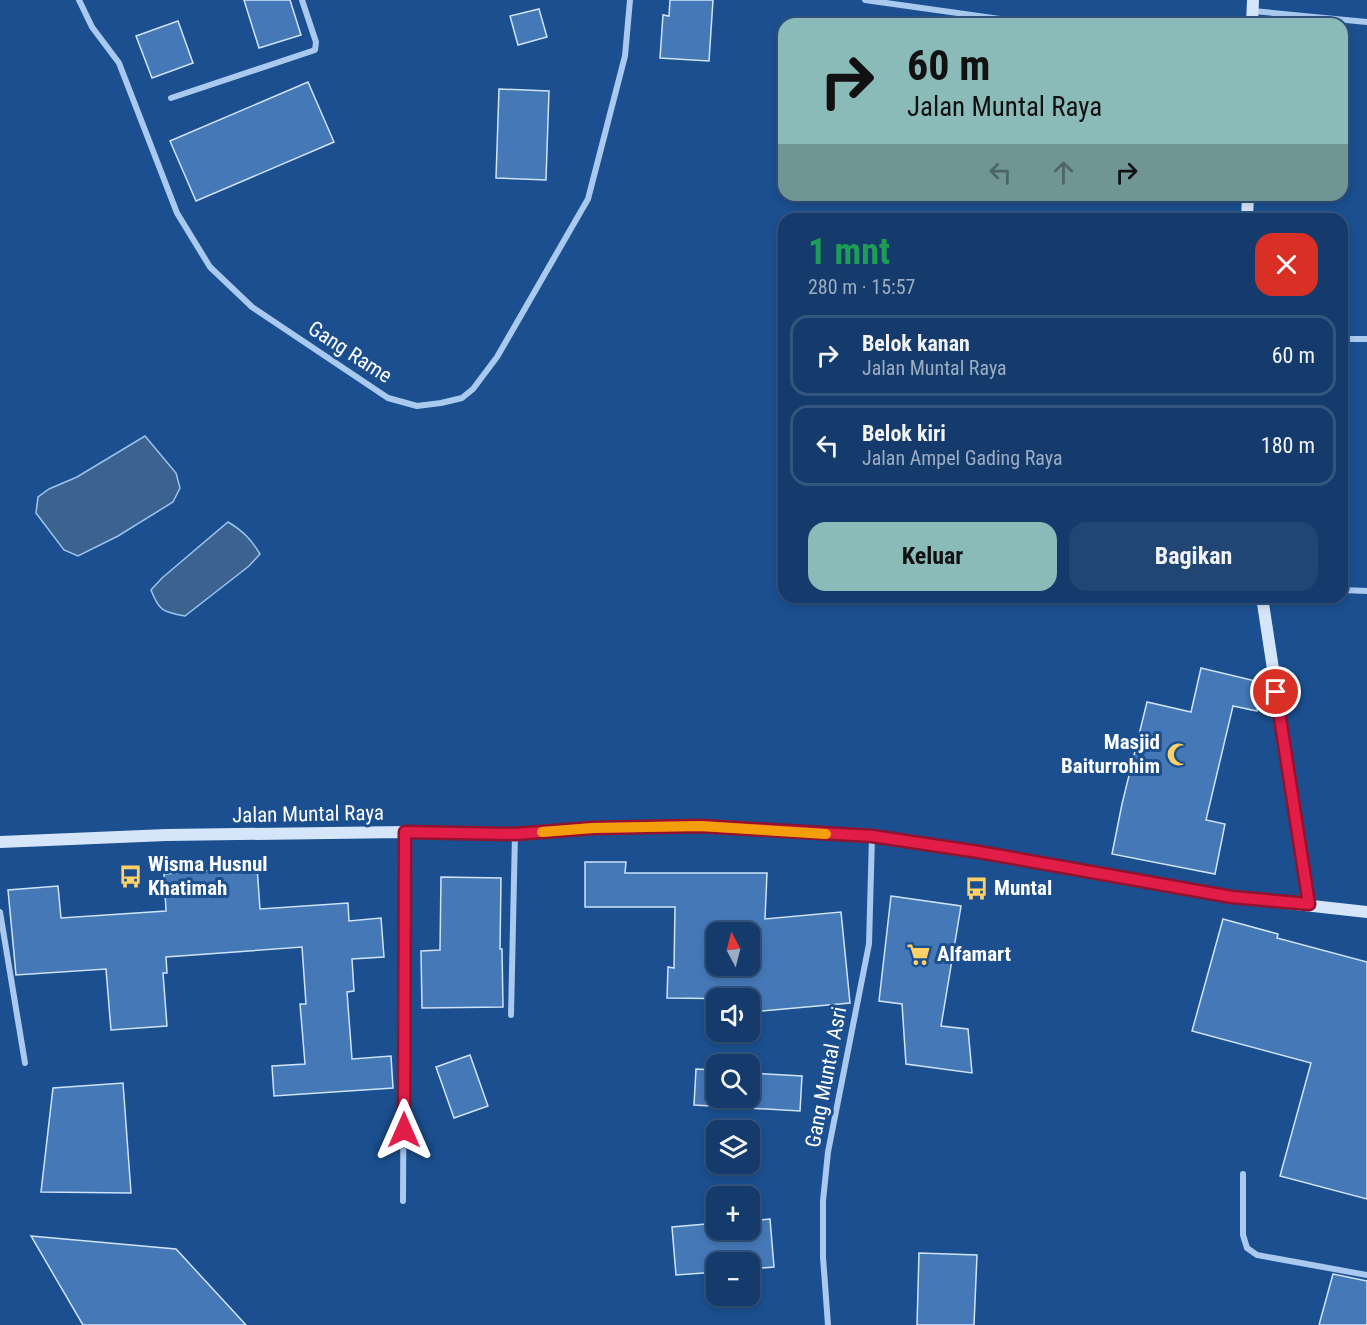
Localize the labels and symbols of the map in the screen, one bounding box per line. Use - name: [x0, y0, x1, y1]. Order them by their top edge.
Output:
- street label: Gang Rame: [304, 316, 396, 388]
- pin: [1250, 666, 1301, 717]
- place label: Masjid Baiturrohim: [1061, 730, 1160, 778]
- mosque icon: Masjid Baiturrohim: [1165, 741, 1191, 767]
- street label: Jalan Muntal Raya: [232, 801, 384, 827]
- place label: Wisma Husnul Khatimah: [148, 852, 268, 900]
- bus stop icon: Wisma Husnul Khatimah: [117, 863, 143, 889]
- bus stop icon: Muntal: [963, 875, 989, 901]
- place label: Muntal: [994, 876, 1052, 900]
- north arrow: [706, 922, 760, 976]
- supermarket icon: Alfamart: [906, 941, 932, 967]
- place label: Alfamart: [937, 942, 1011, 966]
- street label: Gang Muntal Asri: [801, 1005, 851, 1149]
- position arrow: [372, 1098, 436, 1162]

